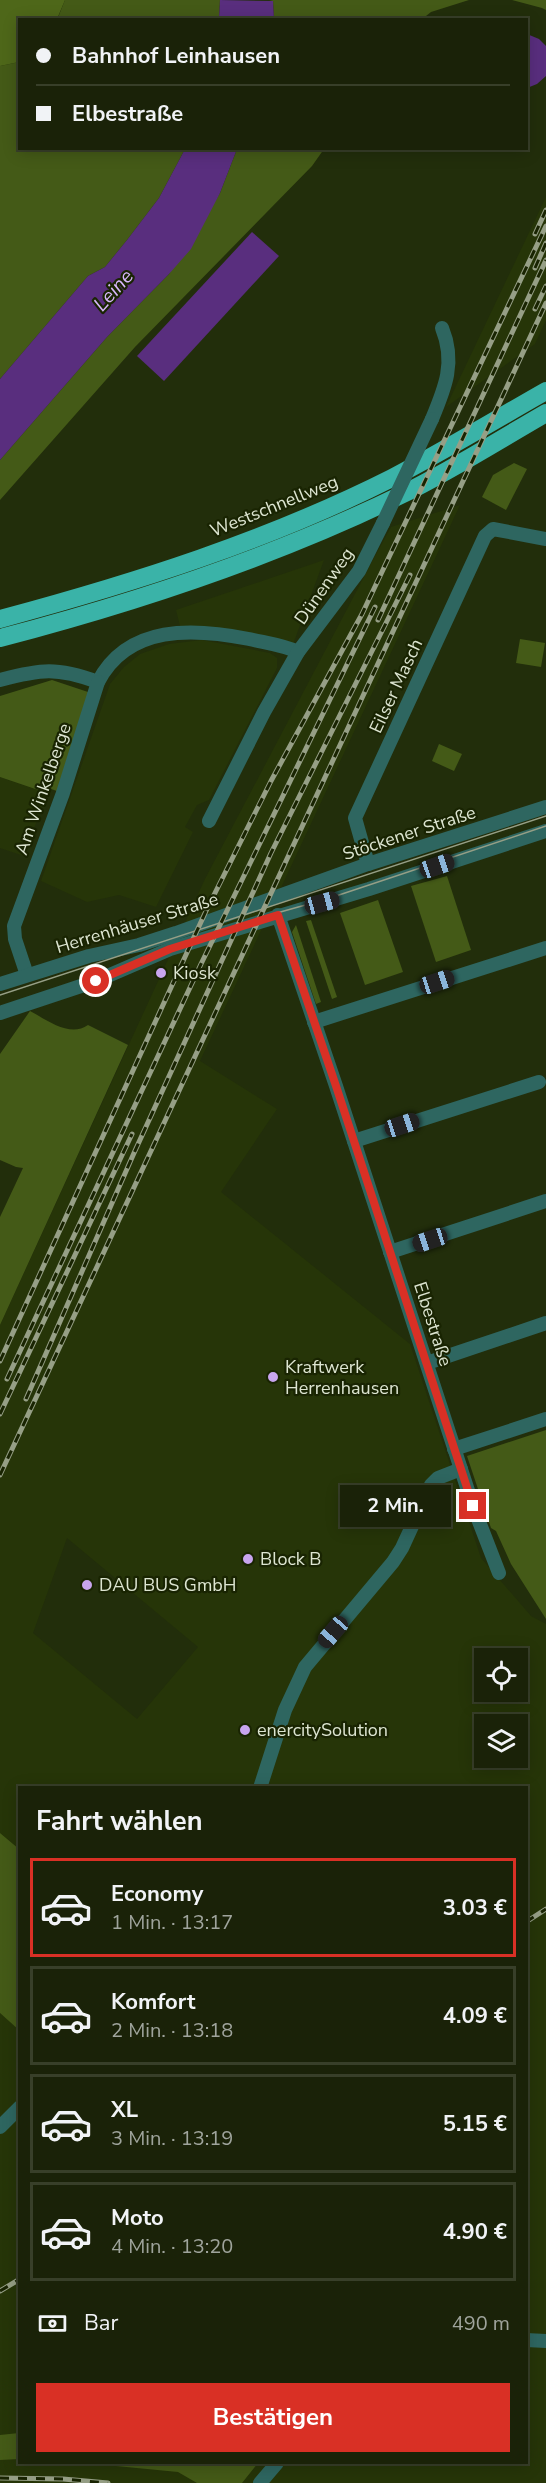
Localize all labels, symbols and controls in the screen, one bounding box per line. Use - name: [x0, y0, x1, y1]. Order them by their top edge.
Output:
- text: Bahnhof Leinhausen: [72, 41, 280, 71]
- text: Elbestraße: [72, 99, 183, 129]
- water label: Leine: [87, 263, 140, 317]
- street label: Westschnellweg: [207, 469, 341, 543]
- street label: Dünenweg: [289, 543, 359, 629]
- street label: Eilser Masch: [364, 635, 428, 737]
- street label: Am Winkelberge: [9, 720, 77, 858]
- street label: Stöckener Straße: [339, 800, 479, 866]
- car: [417, 852, 457, 880]
- street label: Herrenhäuser Straße: [53, 887, 221, 959]
- car: [302, 890, 342, 916]
- place label: Kiosk: [173, 961, 217, 985]
- marker: Kiosk: [154, 966, 168, 980]
- route start: [82, 967, 109, 994]
- car: [417, 968, 457, 996]
- car: [382, 1111, 422, 1139]
- car: [410, 1226, 450, 1254]
- street label: Elbestraße: [408, 1279, 458, 1369]
- place label: Kraftwerk Herrenhausen: [285, 1355, 399, 1400]
- marker: Kraftwerk Herrenhausen: [266, 1370, 280, 1384]
- callout: 2 Min.: [341, 1485, 452, 1527]
- text: 2 Min.: [367, 1492, 424, 1519]
- route end: [459, 1492, 486, 1519]
- place label: Block B: [260, 1547, 322, 1571]
- marker: Block B: [241, 1552, 255, 1566]
- place label: DAU BUS GmbH: [99, 1573, 237, 1597]
- marker: DAU BUS GmbH: [80, 1578, 94, 1592]
- car: [314, 1613, 352, 1651]
- map controls: [474, 1648, 528, 1768]
- button: locate: [474, 1648, 528, 1702]
- button: layers: [474, 1714, 528, 1768]
- place label: enercitySolution: [257, 1718, 388, 1742]
- marker: enercitySolution: [238, 1723, 252, 1737]
- text: Fahrt wählen: [36, 1803, 202, 1840]
- text: Economy: [111, 1879, 203, 1909]
- icon: car: [39, 1881, 93, 1935]
- text: 3.03 €: [443, 1893, 507, 1923]
- text: 1 Min. · 13:17: [111, 1909, 233, 1936]
- text: Komfort: [111, 1987, 195, 2017]
- icon: car: [39, 1989, 93, 2043]
- text: 4.09 €: [443, 2001, 507, 2031]
- text: 2 Min. · 13:18: [111, 2017, 233, 2044]
- text: XL: [111, 2095, 138, 2125]
- icon: car: [39, 2097, 93, 2151]
- text: 5.15 €: [443, 2109, 507, 2139]
- text: 3 Min. · 13:19: [111, 2125, 233, 2152]
- text: Moto: [111, 2203, 164, 2233]
- icon: car: [39, 2205, 93, 2259]
- text: 4.90 €: [443, 2217, 507, 2247]
- text: 4 Min. · 13:20: [111, 2233, 233, 2260]
- icon: cash: [36, 2307, 69, 2340]
- text: Bar: [84, 2308, 118, 2338]
- text: 490 m: [452, 2310, 510, 2337]
- button: Bestätigen: [36, 2383, 510, 2452]

